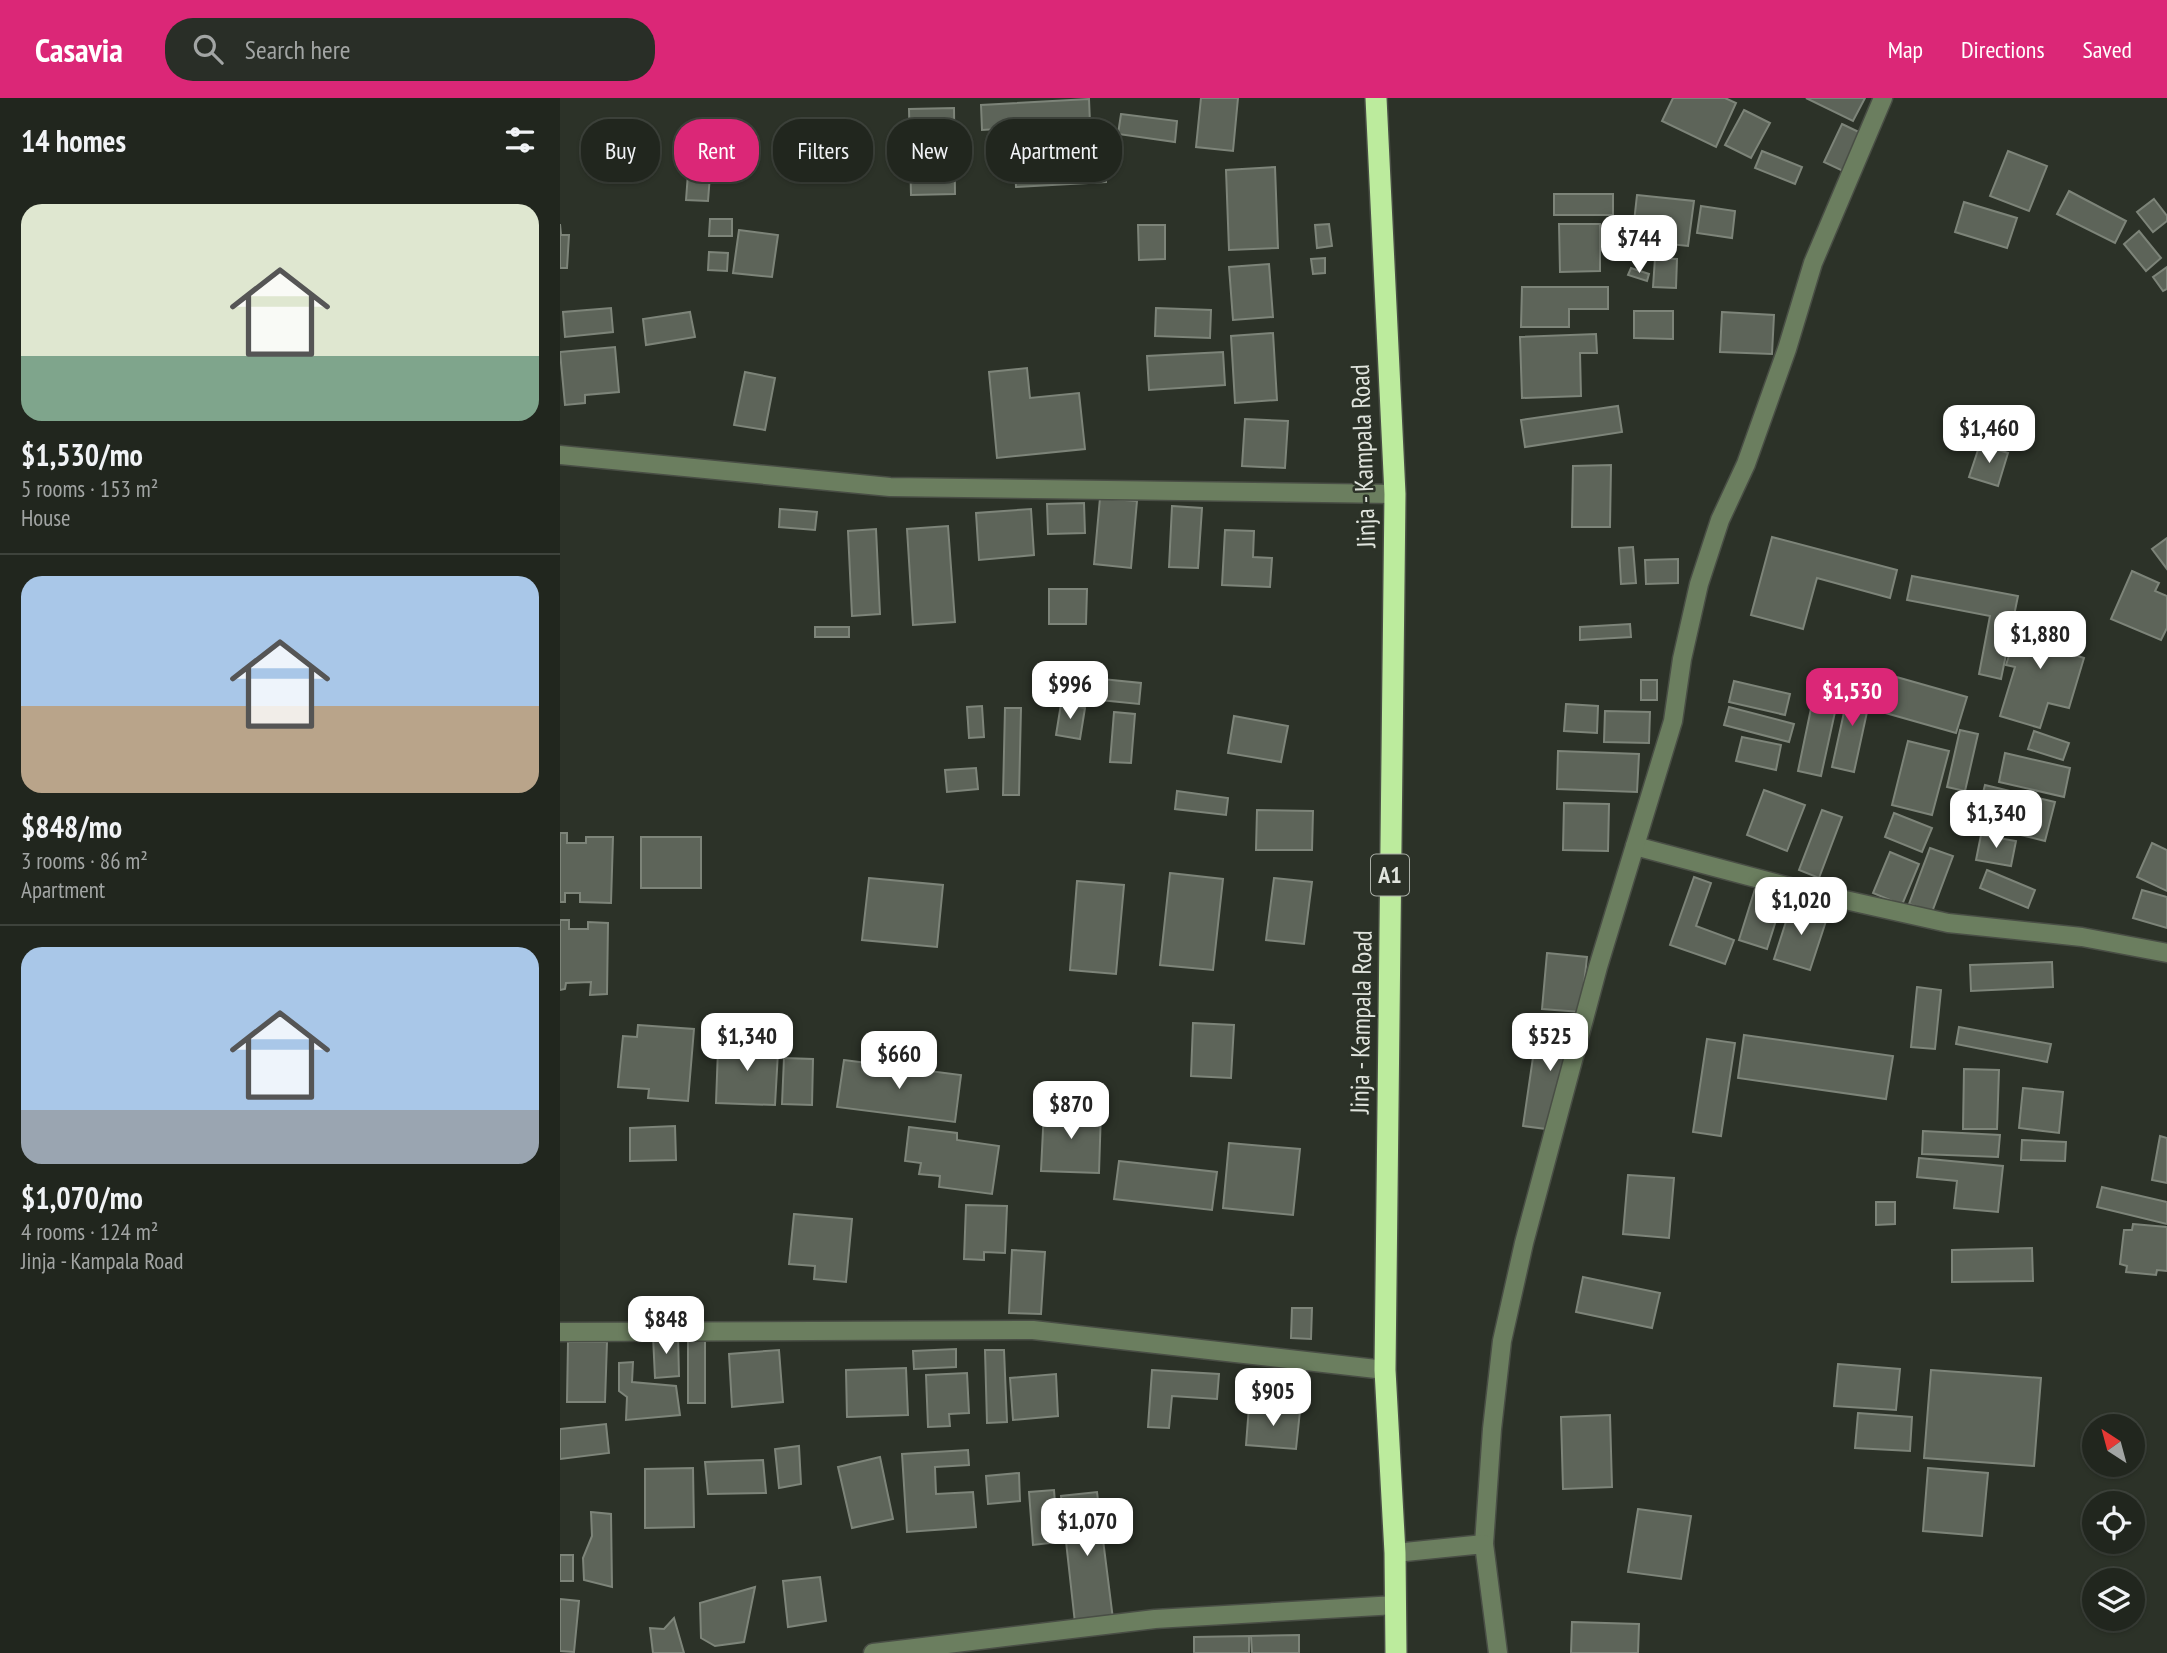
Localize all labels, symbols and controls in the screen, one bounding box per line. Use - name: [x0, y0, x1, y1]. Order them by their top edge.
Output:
- search box: [165, 18, 655, 81]
- text: Casavia: [35, 28, 123, 71]
- icon: search: [189, 30, 227, 68]
- text: Search here: [245, 33, 351, 66]
- text: Map: [1888, 34, 1923, 65]
- text: Directions: [1961, 34, 2045, 65]
- text: Saved: [2083, 34, 2132, 65]
- chip: Buy: [581, 119, 660, 182]
- chip: Rent: [674, 119, 759, 182]
- chip: Filters: [773, 119, 873, 182]
- chip: New: [887, 119, 972, 182]
- chip: Apartment: [986, 119, 1122, 182]
- text: 14 homes: [21, 121, 126, 160]
- icon: filters: [501, 121, 539, 159]
- pin: $744: [1598, 216, 1680, 275]
- text: $744: [1617, 223, 1661, 252]
- icon: home: [217, 249, 343, 375]
- street label: Jinja - Kampala Road: [1343, 364, 1382, 549]
- pin: $1,460: [1932, 406, 2046, 465]
- text: $1,460: [1959, 413, 2019, 442]
- text: $1,530/mo: [21, 435, 143, 474]
- text: 5 rooms · 153 m²: [21, 474, 158, 503]
- text: House: [21, 503, 71, 532]
- pin: $1,880: [1983, 612, 2097, 671]
- text: $1,880: [2010, 619, 2070, 648]
- icon: home: [217, 621, 343, 747]
- pin: $996: [1029, 662, 1111, 721]
- pin: $1,530: [1795, 668, 1909, 728]
- text: $996: [1048, 669, 1092, 698]
- text: $1,530: [1822, 676, 1882, 705]
- pin: $1,340: [1939, 790, 2053, 850]
- text: $1,340: [1966, 798, 2026, 827]
- text: $848/mo: [21, 807, 122, 846]
- text: 3 rooms · 86 m²: [21, 846, 148, 875]
- road number: A1: [1371, 854, 1409, 896]
- text: Apartment: [21, 875, 105, 904]
- pin: $1,020: [1744, 878, 1858, 937]
- text: $1,020: [1771, 885, 1831, 914]
- street label: Jinja - Kampala Road: [1342, 930, 1379, 1115]
- icon: home: [217, 992, 343, 1118]
- pin: $1,340: [690, 1014, 804, 1073]
- pin: $525: [1509, 1014, 1591, 1073]
- text: $1,340: [717, 1021, 777, 1050]
- text: $525: [1528, 1021, 1572, 1050]
- pin: $660: [858, 1032, 940, 1091]
- text: $660: [877, 1039, 921, 1068]
- pin: $870: [1030, 1082, 1112, 1141]
- text: $870: [1049, 1089, 1093, 1118]
- text: $1,070/mo: [21, 1178, 143, 1217]
- text: 4 rooms · 124 m²: [21, 1217, 158, 1246]
- text: Jinja - Kampala Road: [21, 1246, 183, 1275]
- pin: $848: [625, 1296, 707, 1356]
- text: $848: [644, 1304, 688, 1333]
- pin: $905: [1232, 1368, 1314, 1428]
- text: $905: [1251, 1376, 1295, 1405]
- north arrow: [2082, 1414, 2146, 1477]
- map controls: [2082, 1414, 2145, 1631]
- button: locate: [2082, 1491, 2145, 1554]
- pin: $1,070: [1030, 1498, 1144, 1558]
- text: $1,070: [1057, 1506, 1117, 1535]
- button: layers: [2082, 1568, 2145, 1631]

